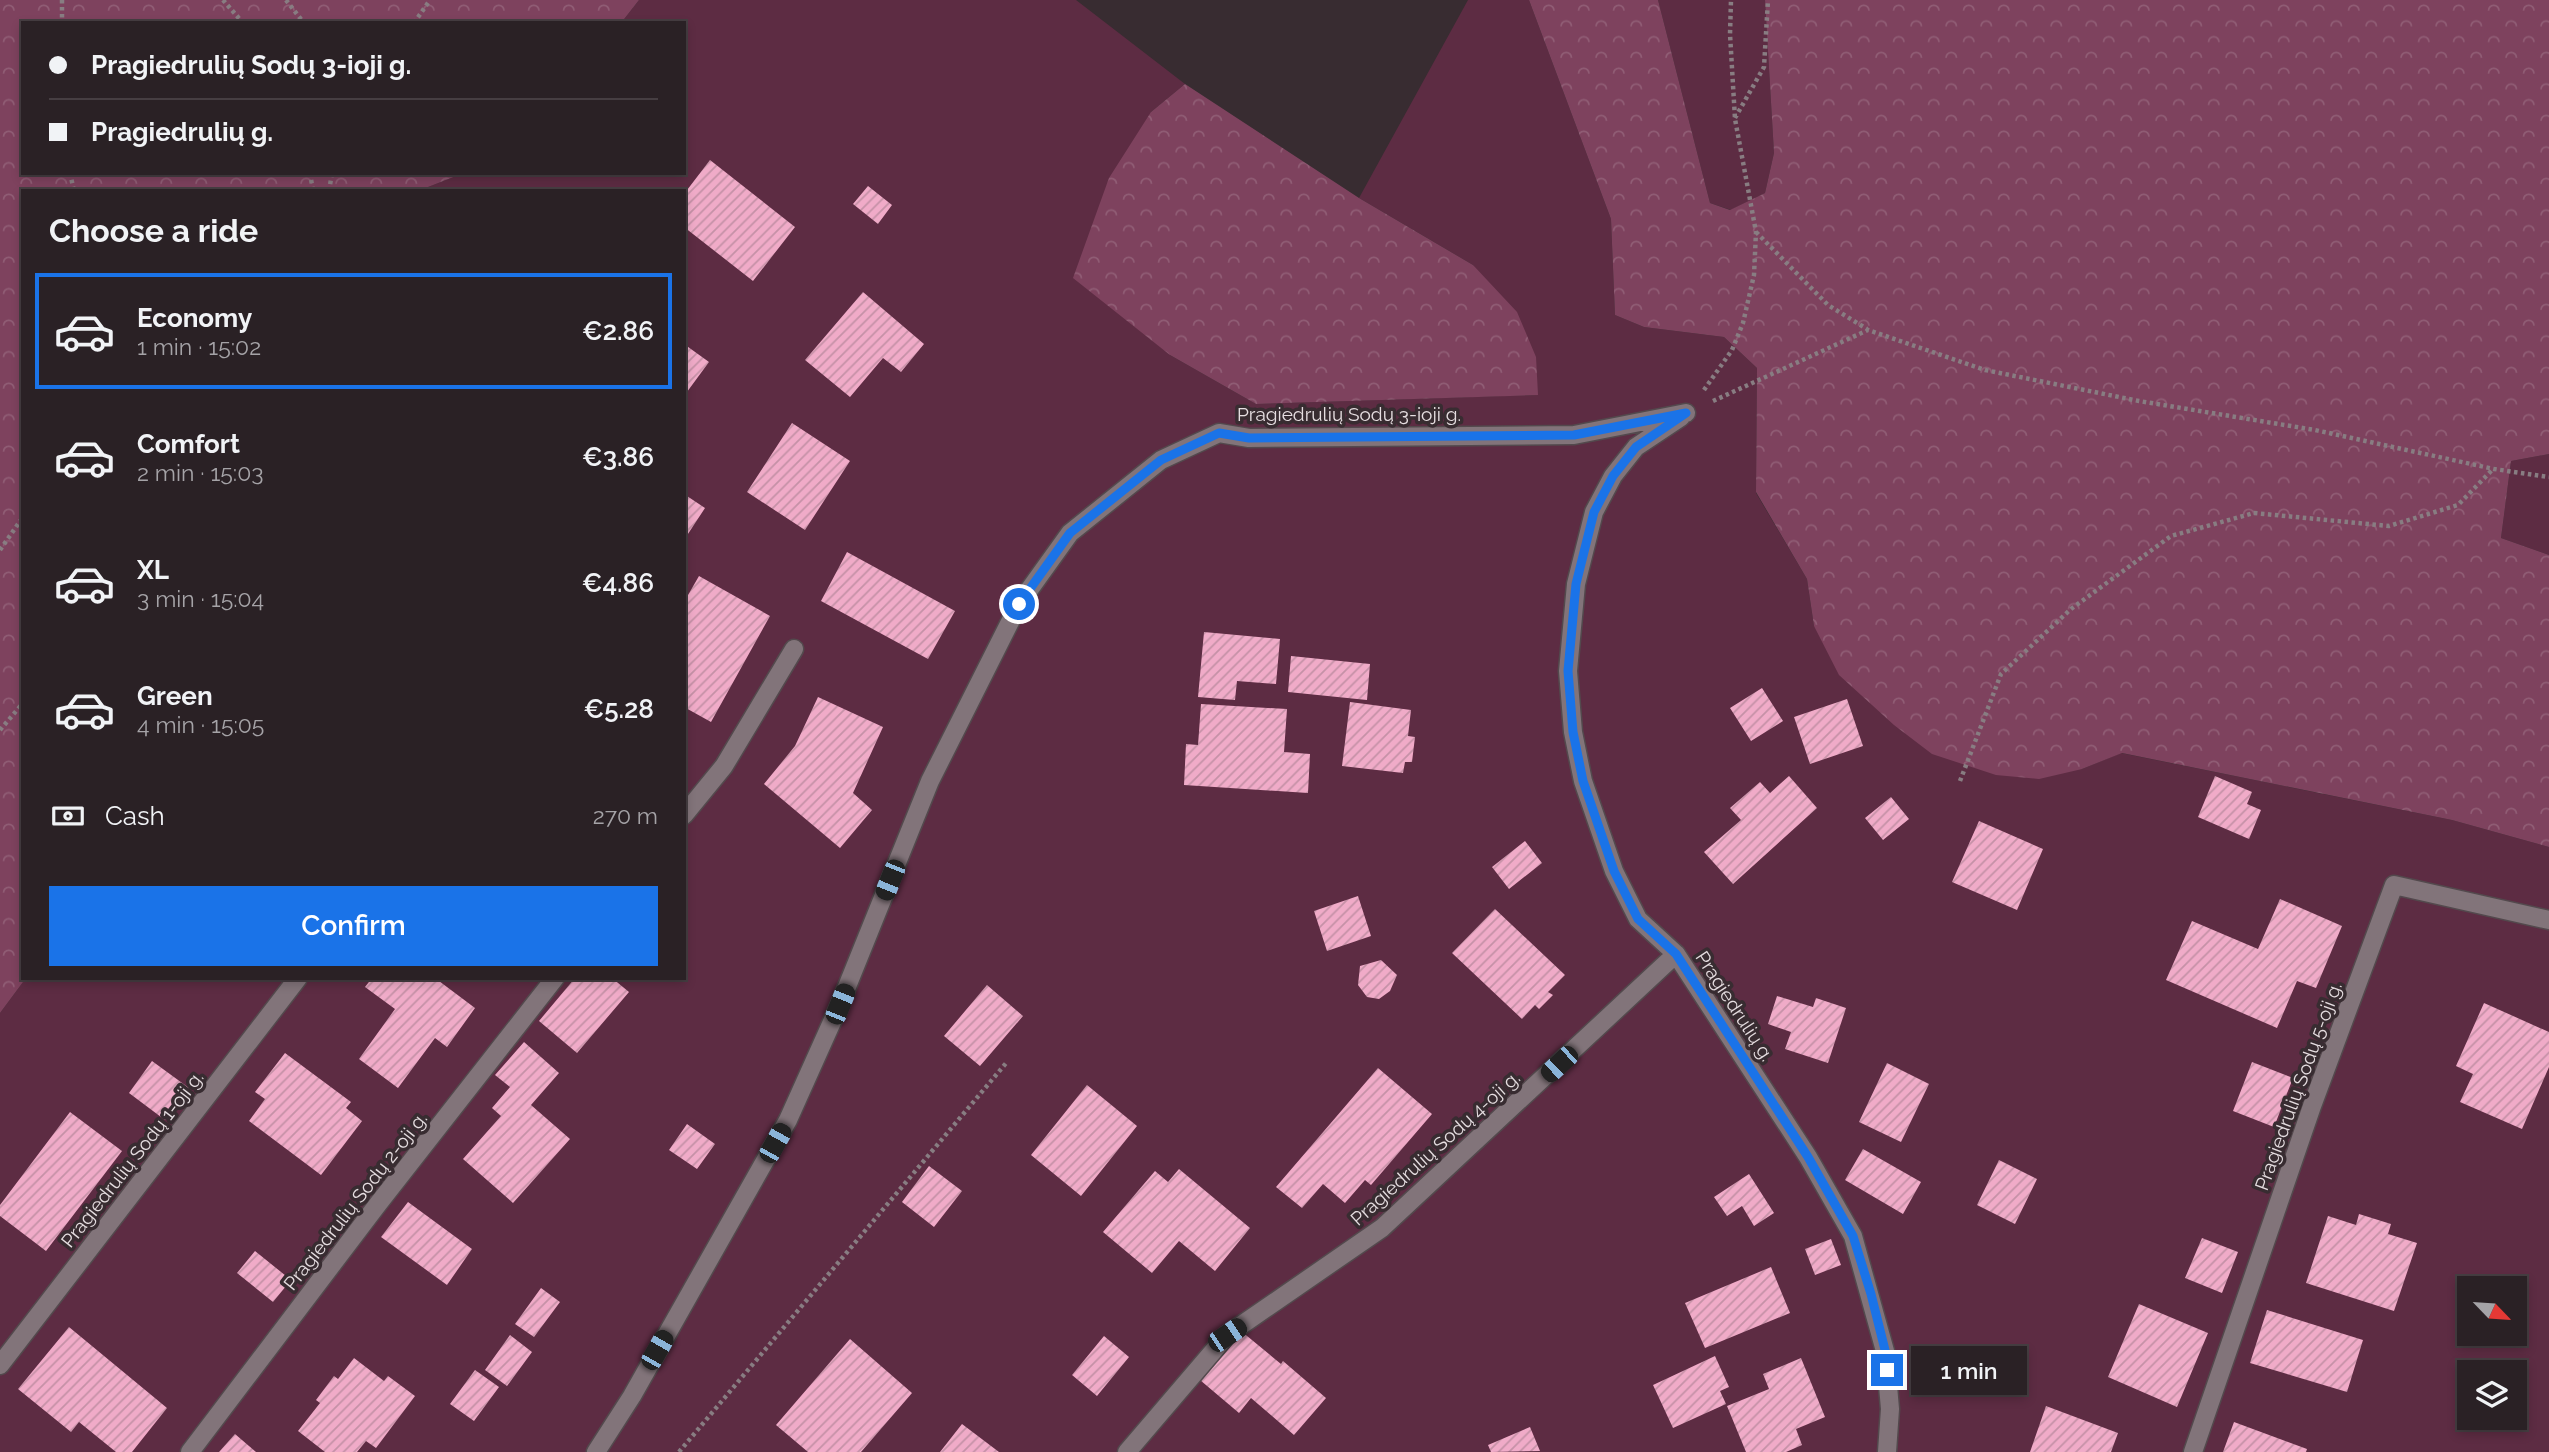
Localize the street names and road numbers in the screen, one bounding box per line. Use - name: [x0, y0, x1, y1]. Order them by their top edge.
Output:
- street label: Pragiedrulių Sodų 3-ioji g.: [1237, 403, 1461, 425]
- street label: Pragiedrulių g.: [1691, 947, 1779, 1065]
- street label: Pragiedrulių Sodų 5-oji g.: [2250, 979, 2346, 1193]
- street label: Pragiedrulių Sodų 1-oji g.: [56, 1066, 208, 1252]
- street label: Pragiedrulių Sodų 4-oji g.: [1346, 1066, 1524, 1230]
- street label: Pragiedrulių Sodų 2-oji g.: [279, 1108, 431, 1294]

